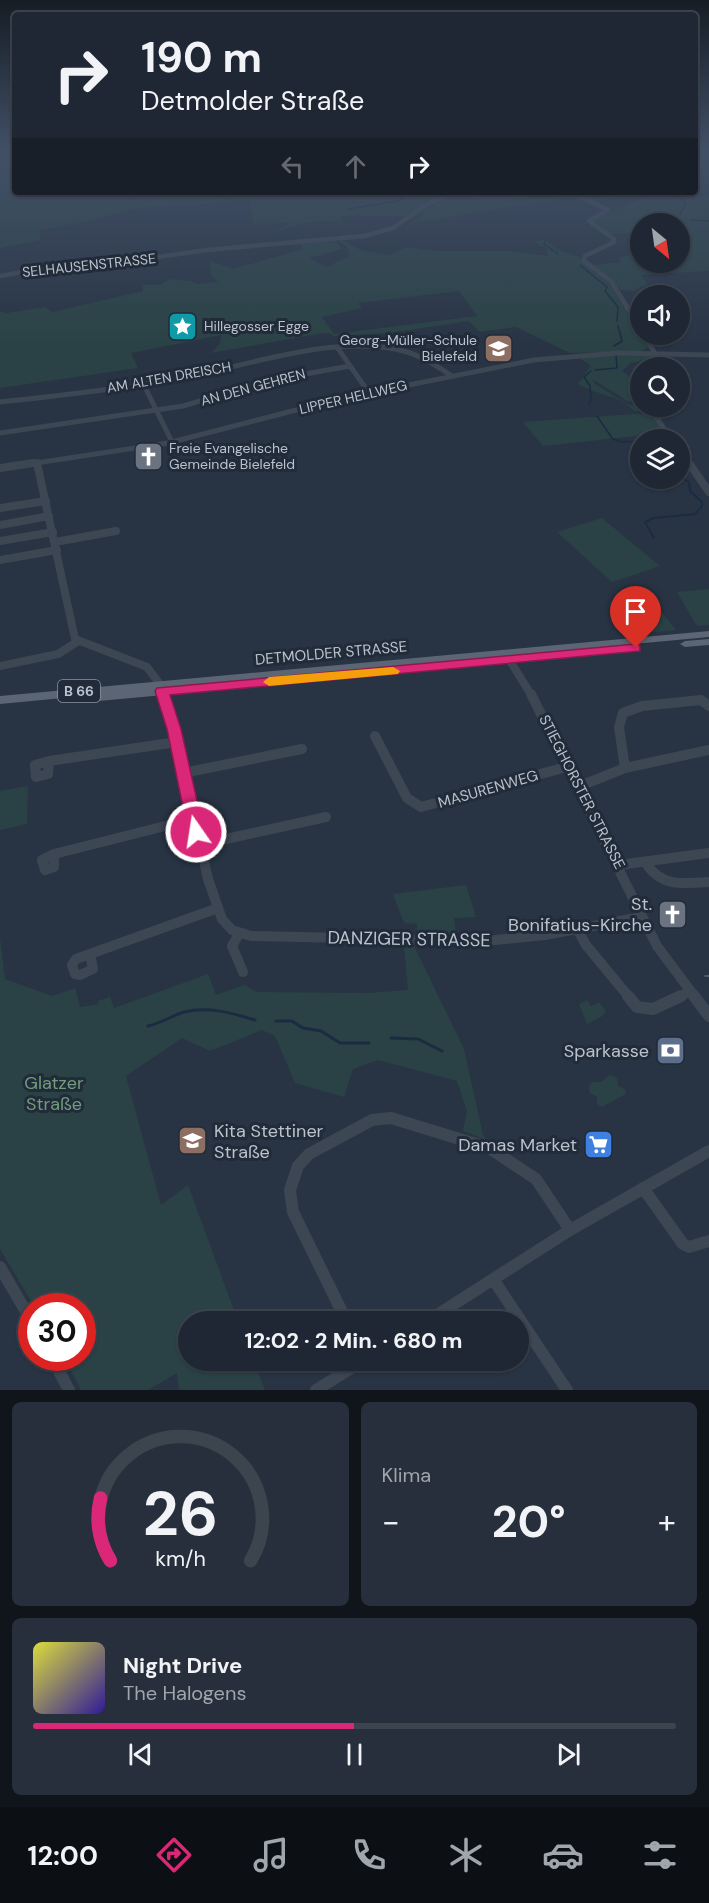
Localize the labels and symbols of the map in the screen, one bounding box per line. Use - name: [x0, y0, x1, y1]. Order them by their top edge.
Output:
- north arrow: [630, 213, 690, 273]
- street label: SELHAUSENSTRASSE: [21, 249, 157, 281]
- place icon: Hillegosser Egge: [167, 310, 199, 342]
- place label: Hillegosser Egge: [204, 317, 309, 335]
- place label: Georg-Müller-Schule Bielefeld: [340, 331, 477, 365]
- school or university icon: Georg-Müller-Schule Bielefeld: [482, 332, 514, 364]
- street label: AM ALTEN DREISCH: [105, 357, 233, 397]
- street label: AN DEN GEHREN: [199, 364, 307, 410]
- street label: LIPPER HELLWEG: [297, 376, 409, 418]
- place label: Freie Evangelische Gemeinde Bielefeld: [169, 439, 295, 473]
- church icon: Freie Evangelische Gemeinde Bielefeld: [132, 440, 164, 472]
- pin: [610, 586, 661, 648]
- street label: DETMOLDER STRASSE: [254, 636, 408, 670]
- road number: B 66: [58, 680, 100, 702]
- street label: STIEGHORSTER STRASSE: [534, 711, 630, 873]
- street label: MASURENWEG: [436, 765, 540, 813]
- position arrow: [164, 800, 228, 864]
- place label: St. Bonifatius-Kirche: [508, 892, 652, 937]
- church icon: St. Bonifatius-Kirche: [657, 898, 689, 930]
- street label: DANZIGER STRASSE: [327, 926, 491, 952]
- bank icon: Sparkasse: [654, 1035, 686, 1067]
- place label: Sparkasse: [564, 1039, 649, 1063]
- park label: Glatzer Straße: [24, 1071, 84, 1116]
- place label: Kita Stettiner Straße: [214, 1119, 324, 1164]
- school or university icon: Kita Stettiner Straße: [177, 1125, 209, 1157]
- supermarket icon: Damas Market: [582, 1129, 614, 1161]
- place label: Damas Market: [458, 1133, 577, 1157]
- speed limit sign: 30: [18, 1293, 96, 1371]

